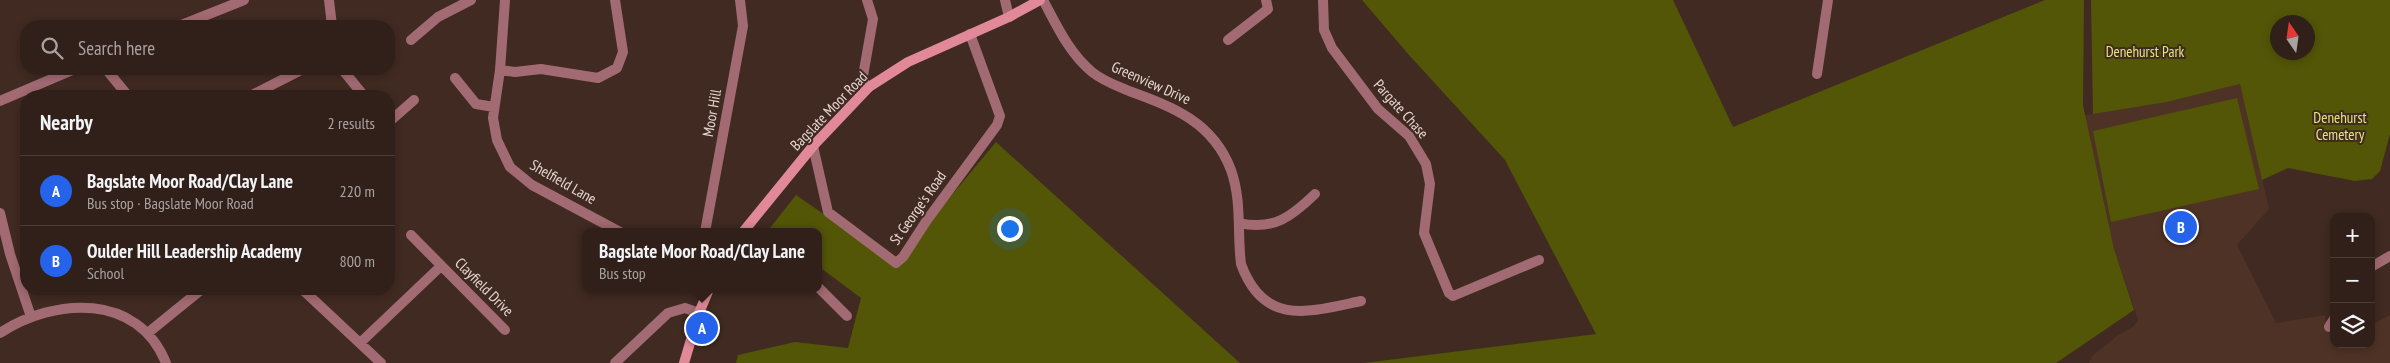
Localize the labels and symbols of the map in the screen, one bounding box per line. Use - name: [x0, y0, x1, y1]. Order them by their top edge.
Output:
- north arrow: [2270, 15, 2315, 60]
- park label: Denehurst Park: [2106, 42, 2185, 61]
- street label: Greenview Drive: [1109, 57, 1194, 108]
- street label: Bagslate Moor Road: [786, 67, 871, 154]
- street label: Pargate Chase: [1370, 75, 1433, 142]
- street label: Moor Hill: [698, 87, 725, 138]
- park label: Denehurst Cemetery: [2313, 108, 2367, 144]
- street label: Shelfield Lane: [527, 155, 600, 208]
- street label: St George's Road: [885, 167, 950, 248]
- pin: B: [2165, 208, 2197, 246]
- your location: [997, 216, 1023, 242]
- street label: Clayfield Drive: [451, 253, 518, 320]
- pin: A: [686, 309, 718, 347]

